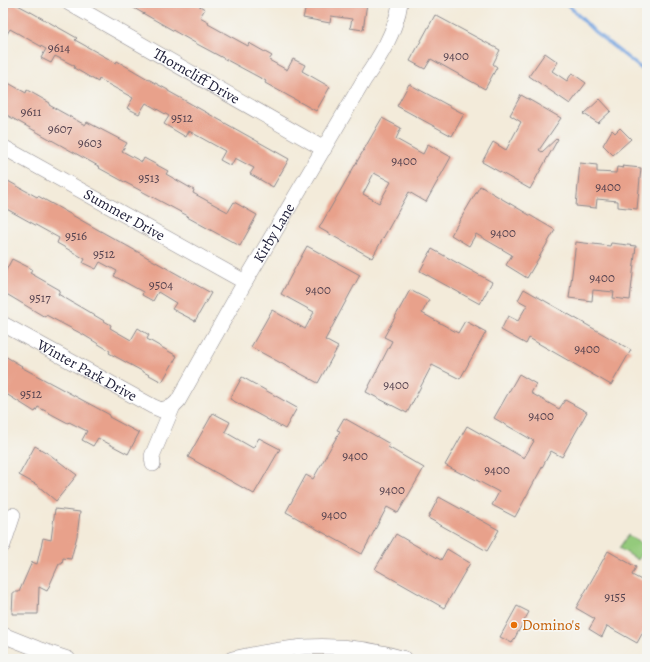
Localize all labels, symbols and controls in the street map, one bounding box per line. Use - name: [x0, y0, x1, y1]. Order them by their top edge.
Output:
- house number: 9614: [48, 39, 70, 56]
- street label: Thorncliff Drive: [150, 43, 244, 109]
- house number: 9400: [443, 47, 469, 64]
- house number: 9611: [21, 103, 42, 120]
- house number: 9512: [171, 109, 193, 126]
- house number: 9607: [48, 120, 73, 137]
- house number: 9603: [78, 134, 102, 151]
- house number: 9400: [391, 152, 417, 169]
- house number: 9513: [138, 169, 160, 186]
- house number: 9400: [595, 178, 621, 195]
- street label: Summer Drive: [80, 184, 169, 246]
- street label: Kirby Lane: [249, 199, 299, 266]
- house number: 9400: [490, 224, 516, 241]
- house number: 9516: [65, 227, 87, 244]
- house number: 9512: [93, 245, 115, 262]
- house number: 9400: [589, 269, 615, 286]
- house number: 9504: [149, 276, 173, 293]
- house number: 9400: [305, 281, 331, 298]
- house number: 9517: [29, 289, 51, 306]
- street label: Winter Park Drive: [33, 334, 141, 406]
- house number: 9400: [574, 340, 600, 357]
- house number: 9400: [383, 376, 409, 393]
- house number: 9512: [20, 385, 42, 402]
- house number: 9400: [528, 407, 554, 424]
- house number: 9400: [342, 447, 368, 464]
- house number: 9400: [484, 461, 510, 478]
- house number: 9400: [379, 481, 405, 498]
- house number: 9400: [321, 506, 347, 523]
- house number: 9155: [604, 588, 626, 605]
- place label: Domino's: [522, 615, 580, 635]
- marker: Domino's: [509, 620, 519, 630]

